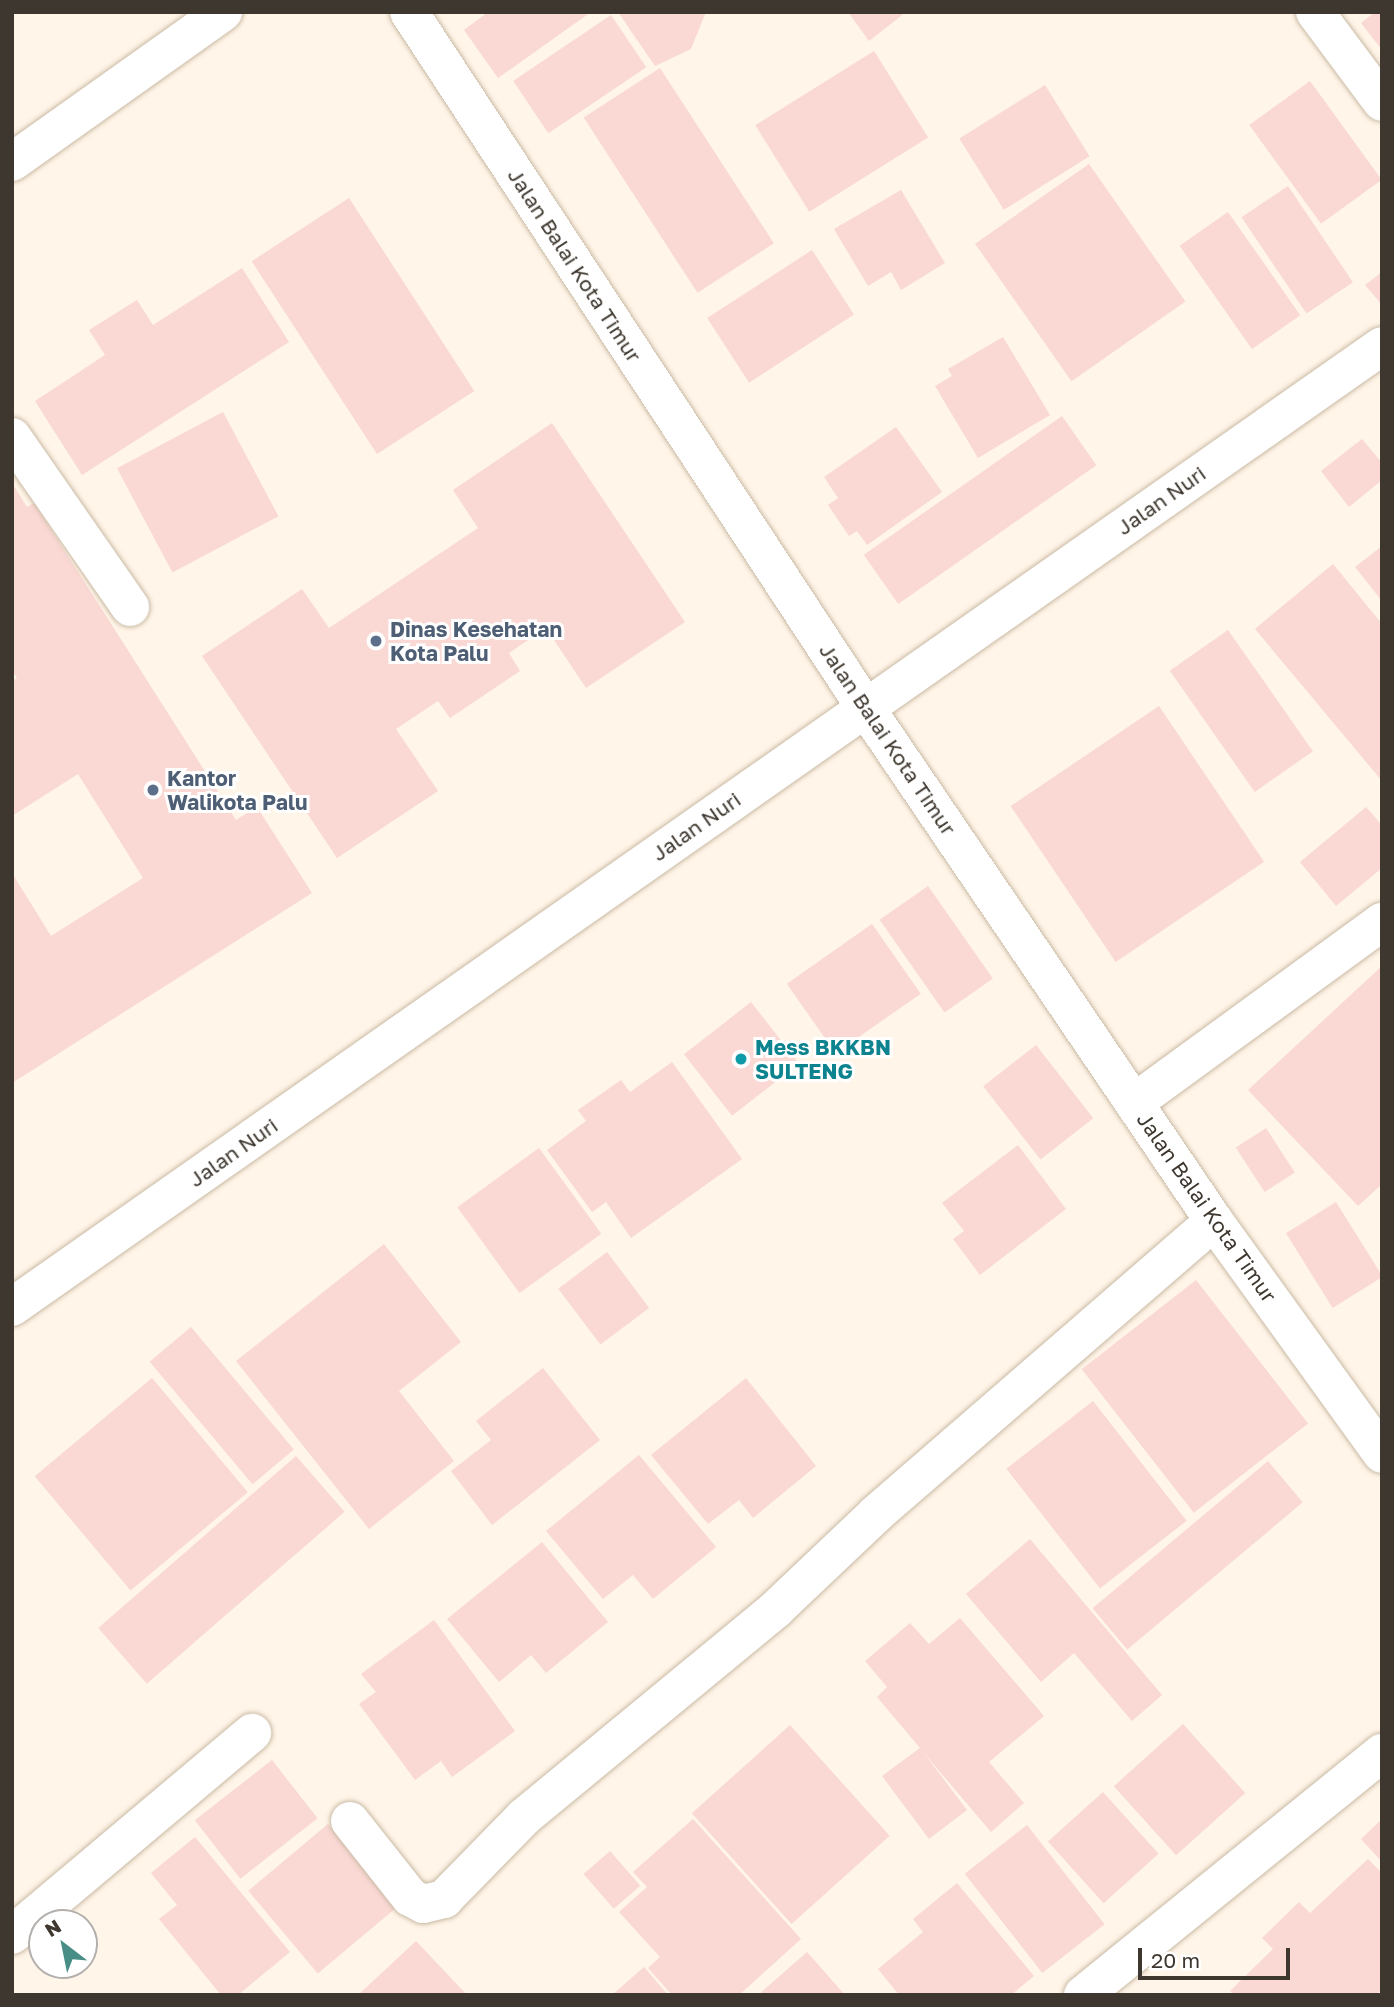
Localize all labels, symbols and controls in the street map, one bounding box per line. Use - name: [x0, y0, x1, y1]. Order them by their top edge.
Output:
- street label: Jalan Balai Kota Timur: [503, 163, 647, 367]
- street label: Jalan Nuri: [1112, 460, 1210, 540]
- place label: Dinas Kesehatan Kota Palu: [390, 616, 562, 666]
- marker: Dinas Kesehatan Kota Palu: [368, 633, 384, 649]
- street label: Jalan Balai Kota Timur: [814, 638, 962, 840]
- place label: Kantor Walikota Palu: [167, 765, 307, 815]
- marker: Kantor Walikota Palu: [145, 782, 161, 798]
- street label: Jalan Nuri: [647, 786, 745, 866]
- place label: Mess BKKBN SULTENG: [755, 1034, 891, 1084]
- marker: Mess BKKBN SULTENG: [733, 1051, 749, 1067]
- street label: Jalan Balai Kota Timur: [1132, 1107, 1282, 1307]
- street label: Jalan Nuri: [184, 1112, 282, 1192]
- north arrow: [28, 1909, 98, 1979]
- text: N: [40, 1914, 65, 1941]
- scale bar: [1142, 1934, 1294, 1978]
- text: 20 m: [1151, 1947, 1200, 1973]

